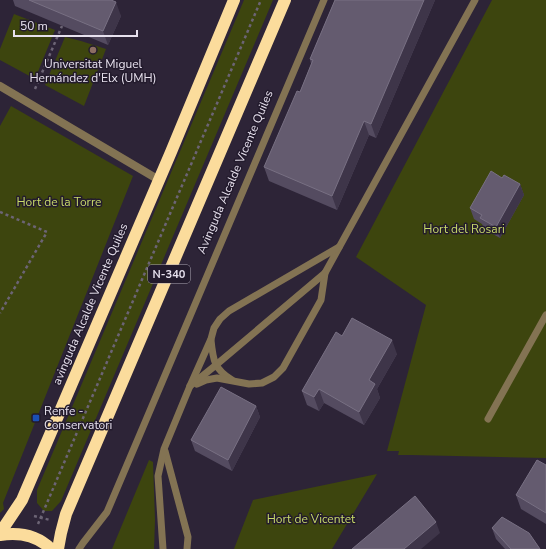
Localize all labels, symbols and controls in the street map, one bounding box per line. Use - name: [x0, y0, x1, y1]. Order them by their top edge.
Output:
- scale bar: [14, 12, 137, 38]
- text: 50 m: [20, 18, 48, 34]
- marker: Universitat Miguel Hernández d'Elx (UMH): [88, 45, 98, 55]
- place label: Universitat Miguel Hernández d'Elx (UMH): [29, 56, 157, 86]
- street label: Avinguda Alcalde Vicente Quiles: [193, 88, 277, 256]
- park label: Hort de la Torre: [16, 194, 102, 210]
- street label: avinguda Alcalde Vicente Quiles: [49, 221, 131, 387]
- park label: Hort del Rosari: [423, 221, 505, 237]
- road number: N-340: [148, 265, 190, 283]
- place label: Renfe - Conservatori: [44, 403, 112, 433]
- marker: Renfe - Conservatori: [31, 413, 41, 423]
- park label: Hort de Vicentet: [267, 511, 356, 527]

